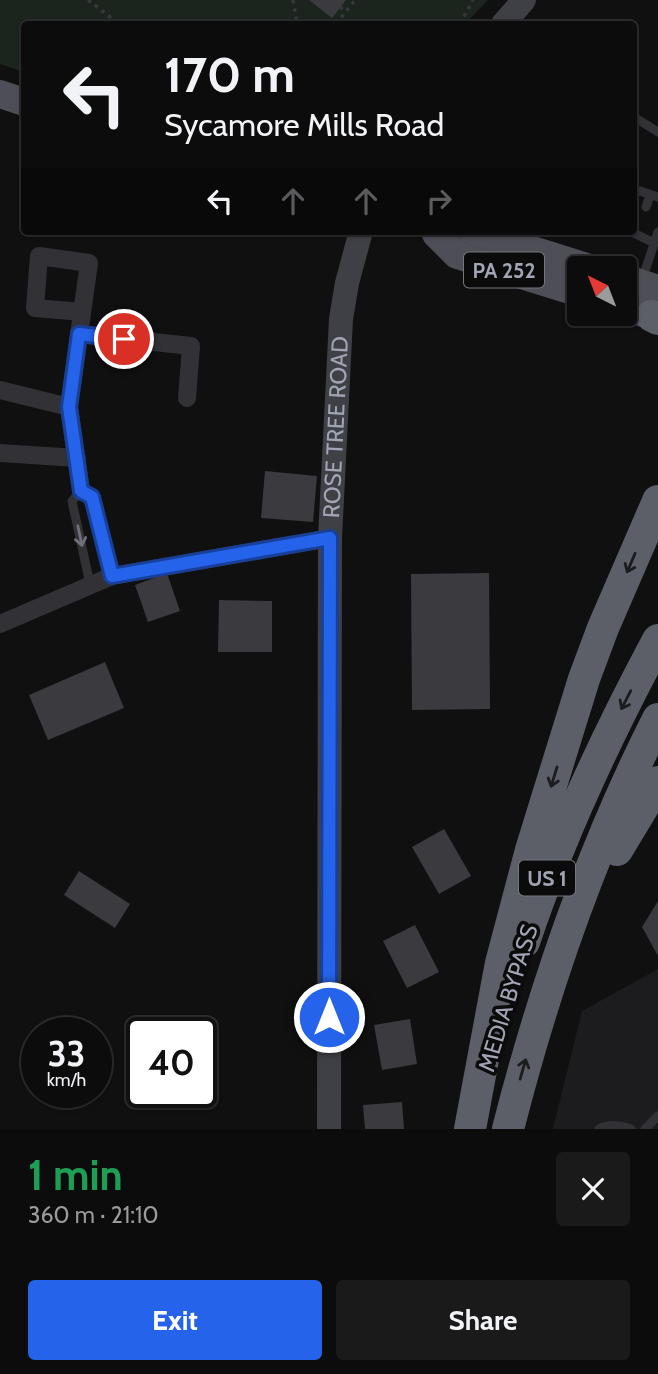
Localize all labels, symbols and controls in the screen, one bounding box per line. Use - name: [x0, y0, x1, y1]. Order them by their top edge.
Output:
- text: 170 m: [164, 45, 295, 104]
- icon: left: [49, 49, 140, 140]
- text: Sycamore Mills Road: [164, 105, 444, 144]
- icon: left: [201, 182, 239, 220]
- icon: ahead: [274, 182, 312, 220]
- icon: ahead: [347, 182, 385, 220]
- icon: right: [420, 182, 458, 220]
- road number: PA 252: [464, 252, 544, 288]
- north arrow: [567, 256, 637, 326]
- map controls: [567, 256, 637, 326]
- pin: [94, 309, 154, 369]
- icon: arrive: [105, 320, 143, 358]
- street label: ROSE TREE ROAD: [317, 336, 354, 519]
- one-way arrow: [73, 524, 87, 547]
- one-way arrow: [624, 552, 637, 573]
- one-way arrow: [619, 689, 632, 710]
- one-way arrow: [546, 766, 559, 788]
- road number: US 1: [519, 860, 575, 896]
- street label: MEDIA BYPASS: [472, 921, 544, 1075]
- position arrow: [292, 980, 366, 1054]
- speed limit sign: 40: [126, 1017, 217, 1108]
- text: 33: [48, 1032, 85, 1075]
- one-way arrow: [518, 1058, 531, 1080]
- text: km/h: [47, 1069, 86, 1091]
- text: 1 min: [28, 1149, 123, 1201]
- button: close: [556, 1152, 630, 1226]
- text: 360 m · 21:10: [28, 1201, 159, 1229]
- button: Exit: [28, 1280, 322, 1360]
- button: Share: [336, 1280, 630, 1360]

